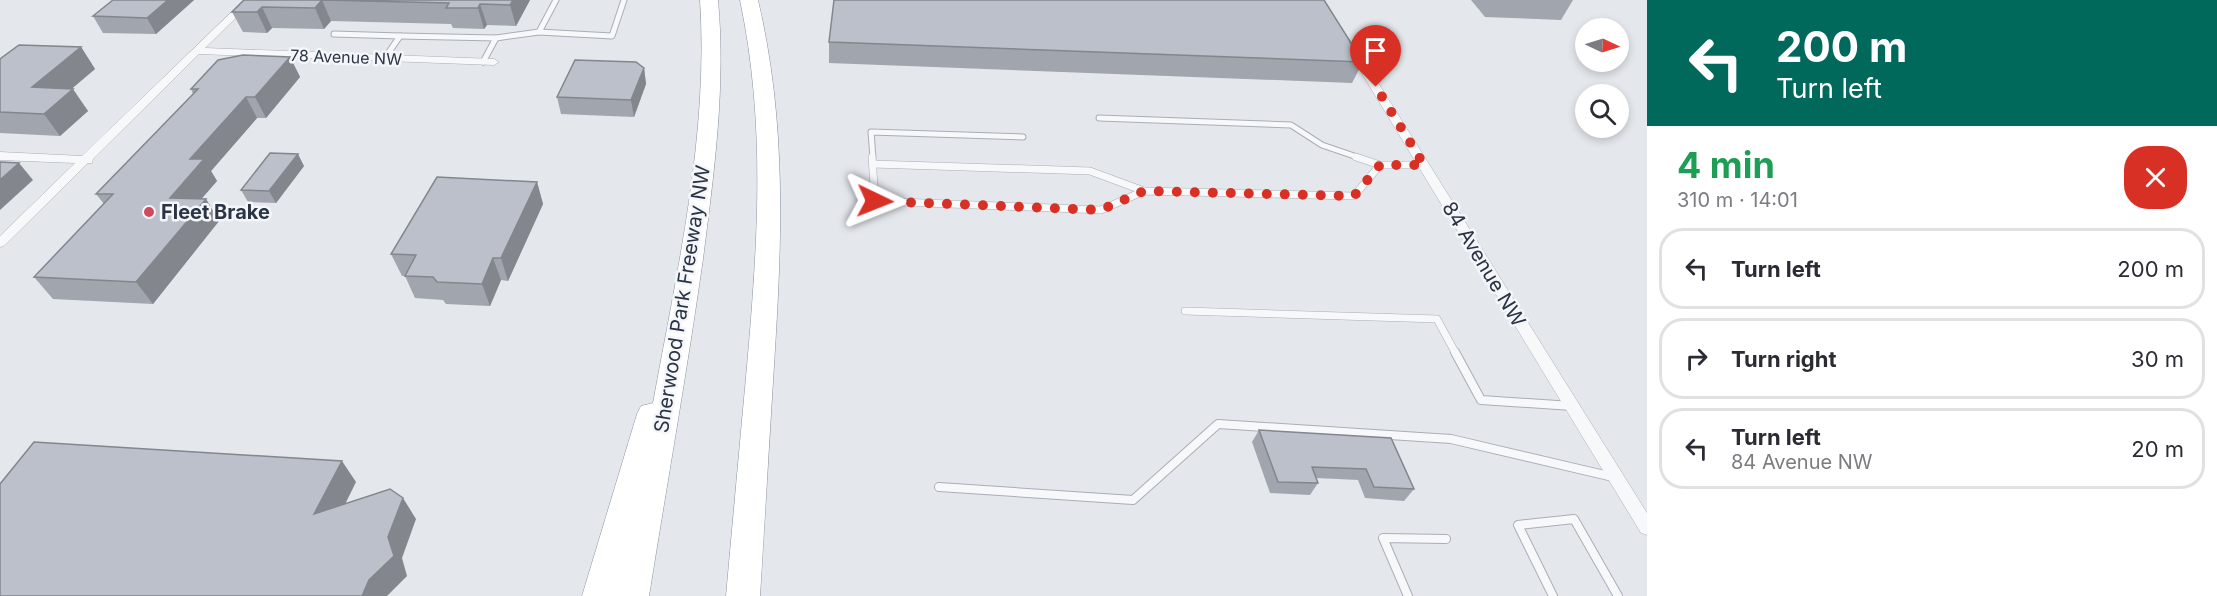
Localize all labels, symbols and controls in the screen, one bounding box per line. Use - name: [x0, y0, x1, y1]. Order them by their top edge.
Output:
- north arrow: [1575, 18, 1629, 72]
- map controls: [1575, 18, 1629, 138]
- text: 200 m: [1776, 21, 1907, 72]
- icon: left: [1677, 24, 1755, 102]
- pin: [1350, 25, 1401, 87]
- icon: arrive: [1359, 34, 1392, 67]
- street label: 78 Avenue NW: [290, 45, 402, 69]
- text: Turn left: [1776, 72, 1882, 105]
- button: search: [1575, 84, 1629, 138]
- text: 4 min: [1677, 143, 1775, 187]
- button: close: [2124, 146, 2187, 209]
- street label: Sherwood Park Freeway NW: [649, 163, 715, 435]
- position arrow: [843, 169, 907, 233]
- text: 310 m · 14:01: [1677, 188, 1798, 212]
- street label: 84 Avenue NW: [1437, 197, 1531, 331]
- place label: Fleet Brake: [161, 200, 270, 224]
- marker: Fleet Brake: [142, 205, 156, 219]
- icon: left: [1680, 252, 1713, 285]
- text: Turn left: [1731, 256, 1821, 282]
- text: 200 m: [2117, 256, 2184, 282]
- icon: right: [1680, 342, 1713, 375]
- text: Turn right: [1731, 346, 1837, 372]
- text: 30 m: [2131, 346, 2184, 372]
- text: Turn left: [1731, 424, 1821, 450]
- icon: left: [1680, 432, 1713, 465]
- text: 20 m: [2131, 436, 2184, 462]
- text: 84 Avenue NW: [1731, 450, 1873, 474]

